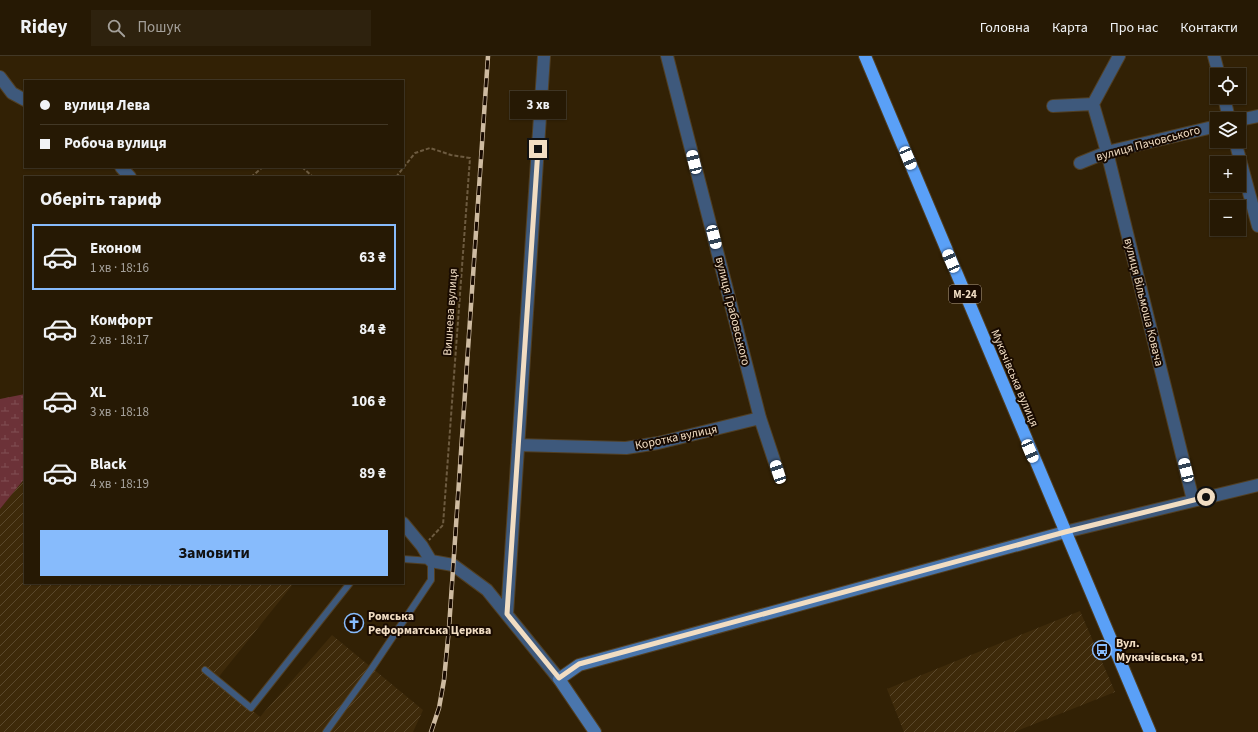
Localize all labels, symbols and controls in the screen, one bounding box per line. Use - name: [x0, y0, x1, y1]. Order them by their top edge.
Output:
- search box: [91, 10, 371, 46]
- text: Ridey: [20, 14, 67, 41]
- icon: search: [105, 17, 127, 39]
- text: Пошук: [137, 17, 181, 38]
- text: Головна: [980, 18, 1030, 38]
- text: Карта: [1052, 18, 1088, 38]
- text: Про нас: [1110, 18, 1158, 38]
- text: Контакти: [1180, 18, 1238, 38]
- map controls: [1210, 68, 1246, 236]
- button: locate: [1210, 68, 1246, 104]
- callout: 3 хв: [510, 91, 566, 119]
- text: вулиця Лева: [64, 95, 150, 116]
- text: 3 хв: [526, 96, 550, 114]
- button: layers: [1210, 112, 1246, 148]
- street label: вулиця Пачовського: [1094, 121, 1202, 166]
- text: Робоча вулиця: [64, 133, 167, 154]
- route end: [529, 140, 547, 158]
- car: [898, 145, 918, 171]
- car: [685, 149, 703, 175]
- button: +: [1210, 156, 1246, 192]
- text: Оберіть тариф: [40, 187, 162, 212]
- button: −: [1210, 200, 1246, 236]
- car: [705, 224, 723, 250]
- street label: вулиця Вільмоша Ковача: [1119, 236, 1168, 368]
- text: Економ: [90, 238, 141, 259]
- icon: car: [42, 239, 78, 275]
- text: 63 ₴: [359, 247, 386, 268]
- car: [941, 248, 961, 274]
- street label: вулиця Грабовського: [711, 255, 754, 367]
- text: 1 хв · 18:16: [90, 259, 149, 277]
- street label: Вишнева вулиця: [439, 268, 462, 356]
- road number: М-24: [949, 285, 981, 303]
- text: Комфорт: [90, 310, 153, 331]
- icon: car: [42, 311, 78, 347]
- text: 84 ₴: [359, 319, 386, 340]
- street label: Мукачівська вулиця: [986, 327, 1043, 430]
- text: 2 хв · 18:17: [90, 331, 149, 349]
- text: XL: [90, 382, 106, 403]
- icon: car: [42, 383, 78, 419]
- text: 106 ₴: [351, 391, 386, 412]
- text: 3 хв · 18:18: [90, 403, 149, 421]
- street label: Коротка вулиця: [633, 420, 719, 455]
- car: [1020, 438, 1040, 464]
- text: Black: [90, 454, 127, 475]
- icon: car: [42, 455, 78, 491]
- car: [1177, 457, 1195, 483]
- car: [769, 459, 787, 485]
- text: 89 ₴: [359, 463, 386, 484]
- text: 4 хв · 18:19: [90, 475, 149, 493]
- route start: [1197, 488, 1215, 506]
- button: Замовити: [40, 530, 388, 576]
- place label: Ромська Реформатська Церква: [368, 608, 491, 639]
- church icon: Ромська Реформатська Церква: [343, 612, 365, 634]
- place label: Вул. Мукачівська, 91: [1116, 635, 1204, 666]
- bus stop icon: Вул. Мукачівська, 91: [1091, 639, 1113, 661]

